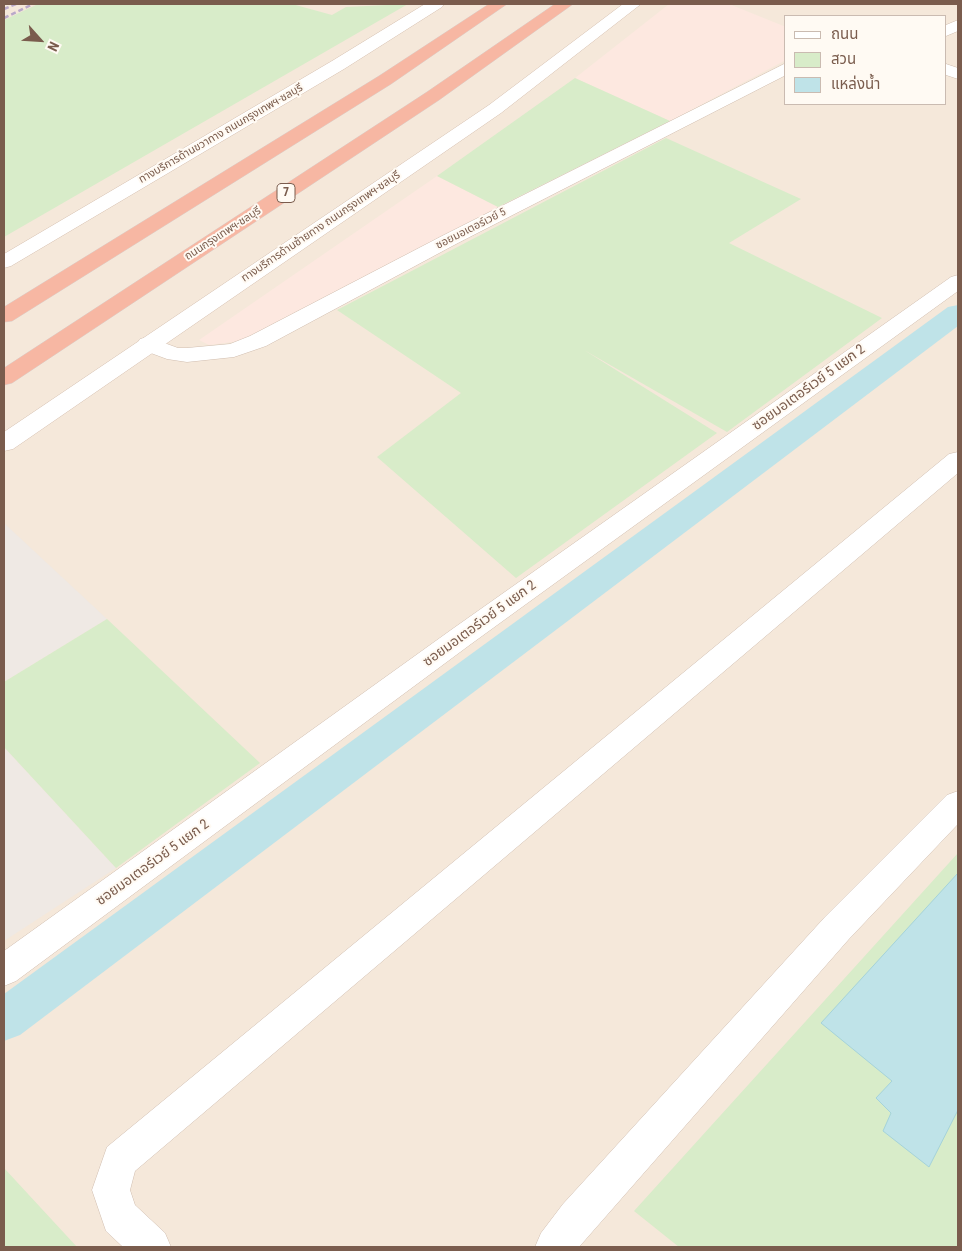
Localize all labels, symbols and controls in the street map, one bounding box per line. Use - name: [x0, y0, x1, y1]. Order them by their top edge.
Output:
- north arrow: [15, 15, 65, 65]
- legend: [784, 15, 947, 105]
- text: ถนน: [831, 25, 858, 43]
- text: N: [44, 39, 63, 54]
- text: สวน: [831, 50, 856, 68]
- text: แหล่งน้ำ: [831, 75, 880, 93]
- street label: ทางบริการด้านขวาทาง ถนนกรุงเทพฯ-ชลบุรี: [137, 81, 305, 187]
- street label: ทางบริการด้านซ้ายทาง ถนนกรุงเทพฯ-ชลบุรี: [239, 169, 403, 285]
- road number: 7: [277, 184, 295, 202]
- street label: ถนนกรุงเทพฯ-ชลบุรี: [182, 204, 264, 264]
- street label: ซอยมอเตอร์เวย์ 5: [434, 206, 508, 252]
- street label: ซอยมอเตอร์เวย์ 5 แยก 2: [749, 341, 869, 435]
- street label: ซอยมอเตอร์เวย์ 5 แยก 2: [420, 577, 540, 671]
- street label: ซอยมอเตอร์เวย์ 5 แยก 2: [93, 816, 213, 910]

